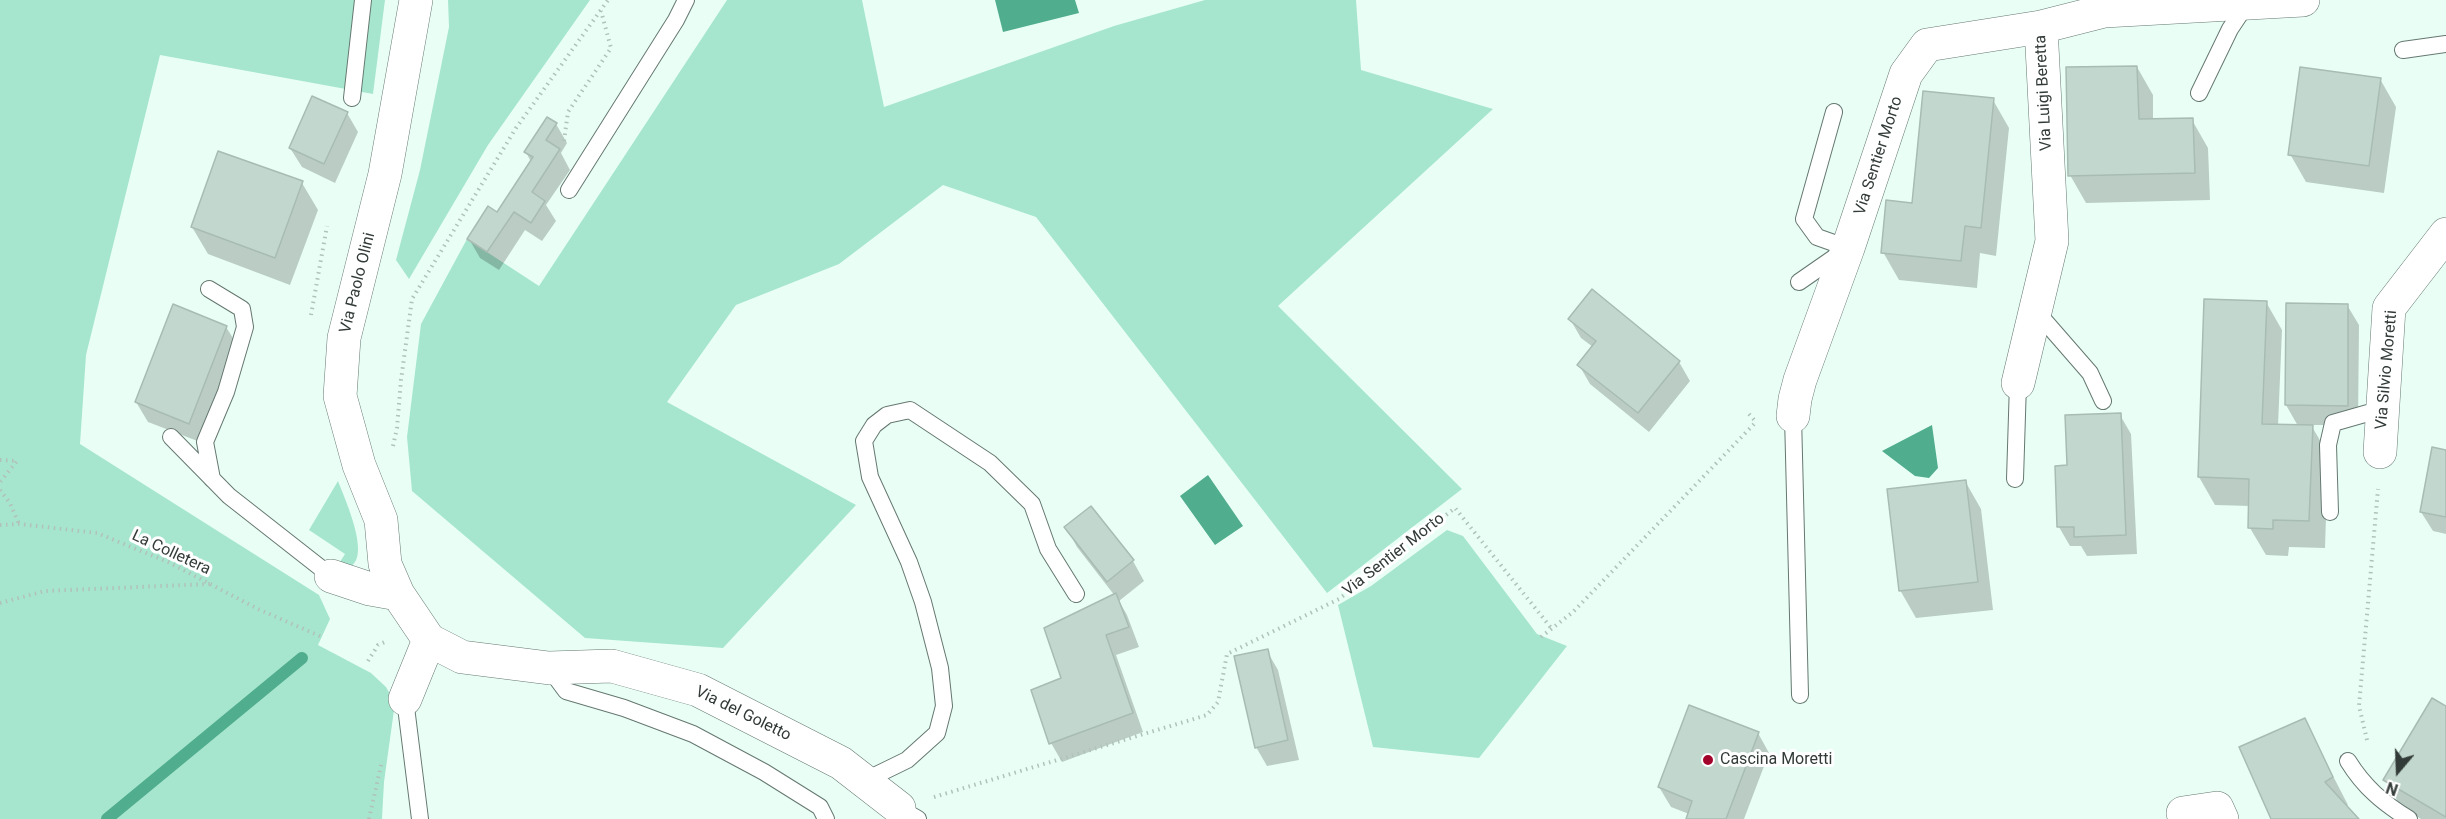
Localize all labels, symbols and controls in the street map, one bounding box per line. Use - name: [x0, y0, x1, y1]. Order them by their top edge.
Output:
- street label: Via Luigi Beretta: [2031, 35, 2057, 151]
- street label: Via Sentier Morto: [1851, 94, 1907, 218]
- street label: Via Paolo Olini: [336, 231, 380, 335]
- street label: Via Silvio Moretti: [2372, 309, 2402, 431]
- street label: Via Sentier Morto: [1339, 509, 1449, 601]
- street label: La Colletera: [129, 526, 213, 580]
- street label: Via del Goletto: [692, 683, 794, 745]
- north arrow: [2368, 741, 2428, 801]
- place label: Cascina Moretti: [1720, 750, 1832, 770]
- marker: Cascina Moretti: [1701, 753, 1715, 767]
- text: N: [2384, 778, 2400, 799]

